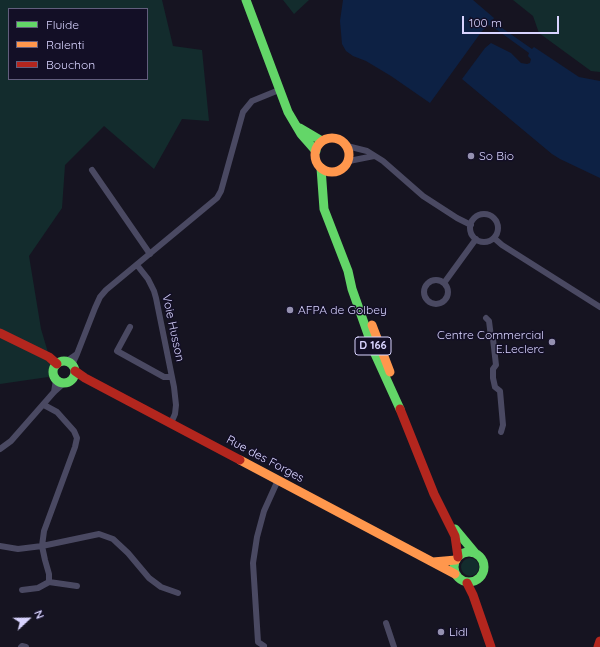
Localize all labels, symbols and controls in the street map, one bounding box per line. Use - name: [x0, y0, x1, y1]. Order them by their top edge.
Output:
- legend: [8, 8, 148, 80]
- scale bar: [464, 8, 561, 34]
- text: 100 m: [469, 15, 502, 30]
- text: Fluide: [46, 17, 79, 32]
- text: Ralenti: [46, 37, 84, 52]
- text: Bouchon: [46, 57, 95, 72]
- place label: So Bio: [479, 149, 514, 163]
- marker: So Bio: [466, 151, 476, 161]
- street label: Voie Husson: [159, 293, 187, 363]
- place label: AFPA de Golbey: [298, 303, 387, 317]
- marker: AFPA de Golbey: [285, 305, 295, 315]
- place label: Centre Commercial E.Leclerc: [437, 328, 544, 356]
- road number: D 166: [355, 337, 391, 355]
- marker: Centre Commercial E.Leclerc: [547, 337, 557, 347]
- street label: Rue des Forges: [224, 433, 306, 485]
- north arrow: [8, 599, 48, 639]
- text: N: [31, 608, 47, 621]
- place label: Lidl: [449, 625, 468, 639]
- marker: Lidl: [436, 627, 446, 637]

